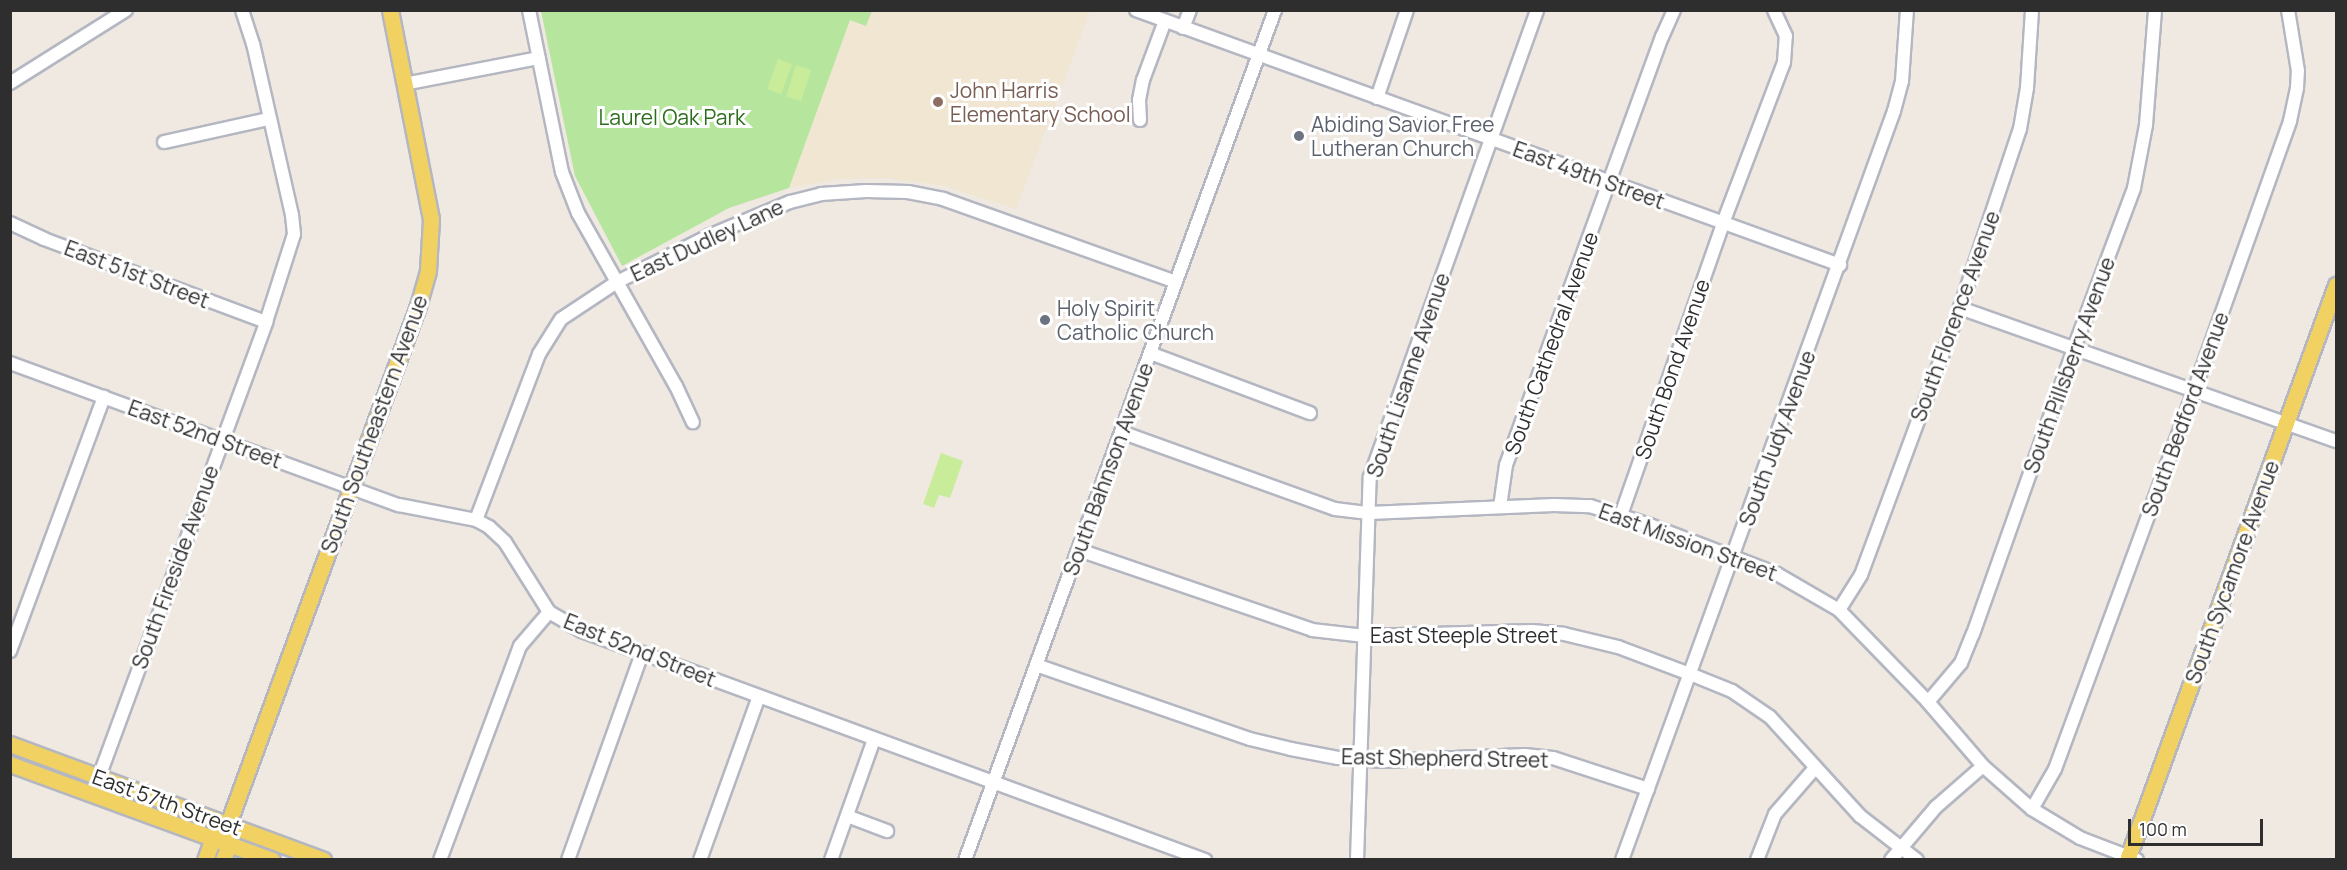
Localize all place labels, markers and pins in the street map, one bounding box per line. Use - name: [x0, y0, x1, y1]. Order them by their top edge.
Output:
- place label: John Harris Elementary School: [950, 77, 1131, 127]
- marker: John Harris Elementary School: [931, 95, 945, 109]
- place label: Abiding Savior Free Lutheran Church: [1311, 111, 1495, 161]
- marker: Abiding Savior Free Lutheran Church: [1292, 129, 1306, 143]
- place label: Holy Spirit Catholic Church: [1057, 295, 1214, 345]
- marker: Holy Spirit Catholic Church: [1038, 313, 1052, 327]

